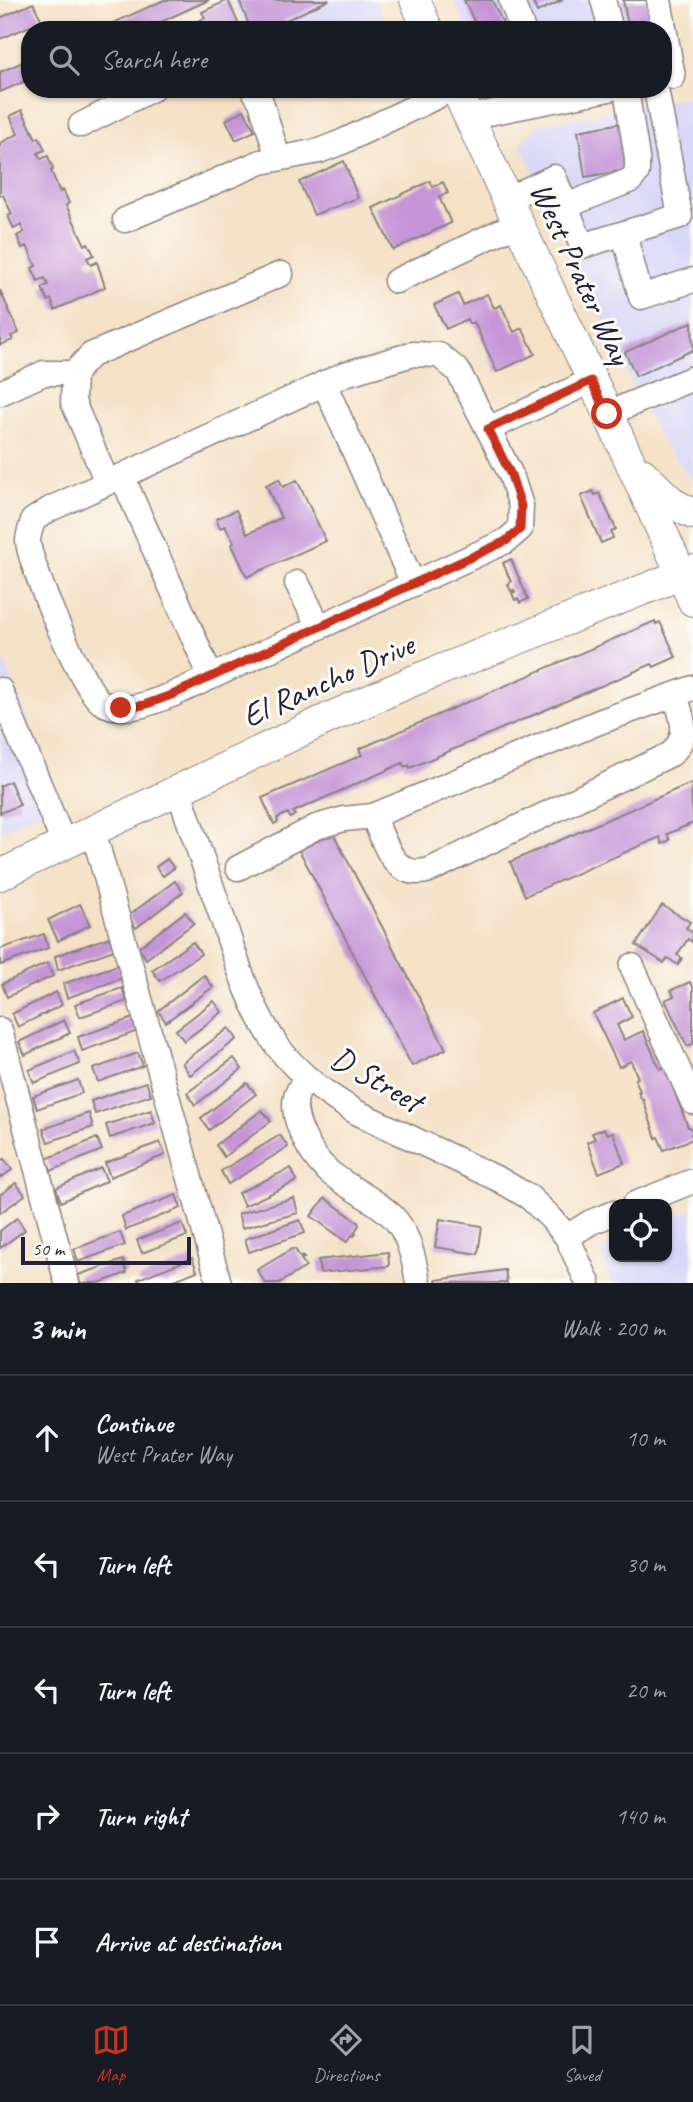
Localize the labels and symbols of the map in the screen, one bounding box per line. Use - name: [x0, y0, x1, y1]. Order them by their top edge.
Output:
- street label: West Prater Way: [520, 175, 643, 373]
- route start: [591, 398, 622, 429]
- street label: El Rancho Drive: [236, 623, 423, 737]
- route end: [105, 692, 136, 723]
- street label: D Street: [324, 1036, 434, 1124]
- scale bar: [21, 1234, 191, 1266]

